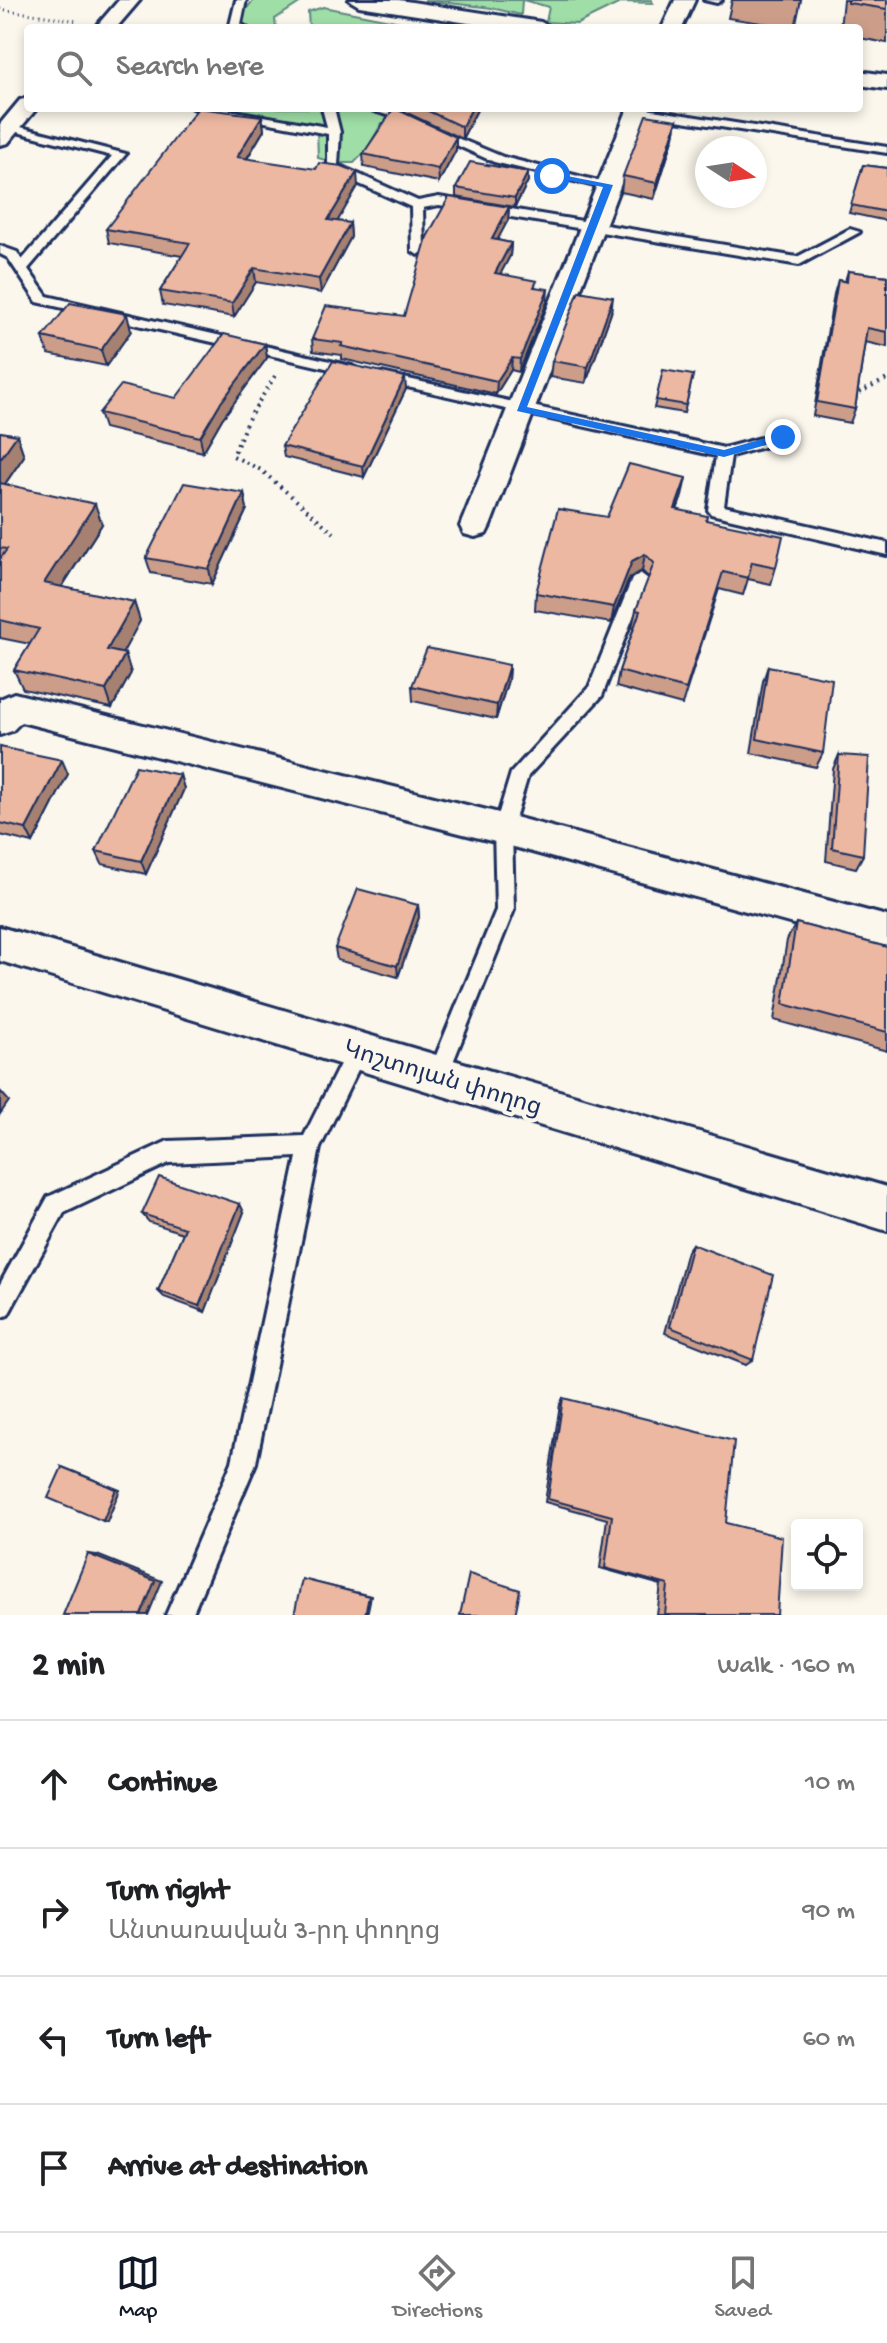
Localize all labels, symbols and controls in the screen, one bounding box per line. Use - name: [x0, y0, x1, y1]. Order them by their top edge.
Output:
- search box: [24, 24, 863, 112]
- icon: search: [52, 46, 96, 90]
- text: Search here: [116, 51, 264, 86]
- north arrow: [695, 136, 767, 208]
- route start: [534, 158, 570, 194]
- route end: [765, 419, 801, 455]
- street label: Կոշտոյան փողոց: [339, 1036, 545, 1124]
- map controls: [791, 1519, 863, 1591]
- button: locate: [791, 1519, 863, 1591]
- text: 2 min: [32, 1647, 104, 1687]
- text: Walk · 160 m: [718, 1652, 855, 1683]
- icon: ahead: [32, 1762, 76, 1806]
- text: Continue: [108, 1767, 217, 1802]
- text: 10 m: [805, 1769, 855, 1800]
- text: Turn right: [108, 1875, 228, 1910]
- icon: right: [32, 1890, 76, 1934]
- text: 90 m: [803, 1897, 855, 1928]
- text: Անտառավան 3-րդ փողոց: [108, 1918, 440, 1949]
- icon: left: [32, 2018, 76, 2062]
- text: Turn left: [108, 2023, 209, 2058]
- text: 60 m: [802, 2025, 855, 2056]
- icon: arrive: [32, 2146, 76, 2190]
- text: Arrive at destination: [108, 2151, 368, 2186]
- tab: Map: [116, 2251, 160, 2325]
- tab: Directions: [393, 2251, 482, 2325]
- tab: Saved: [714, 2251, 771, 2325]

